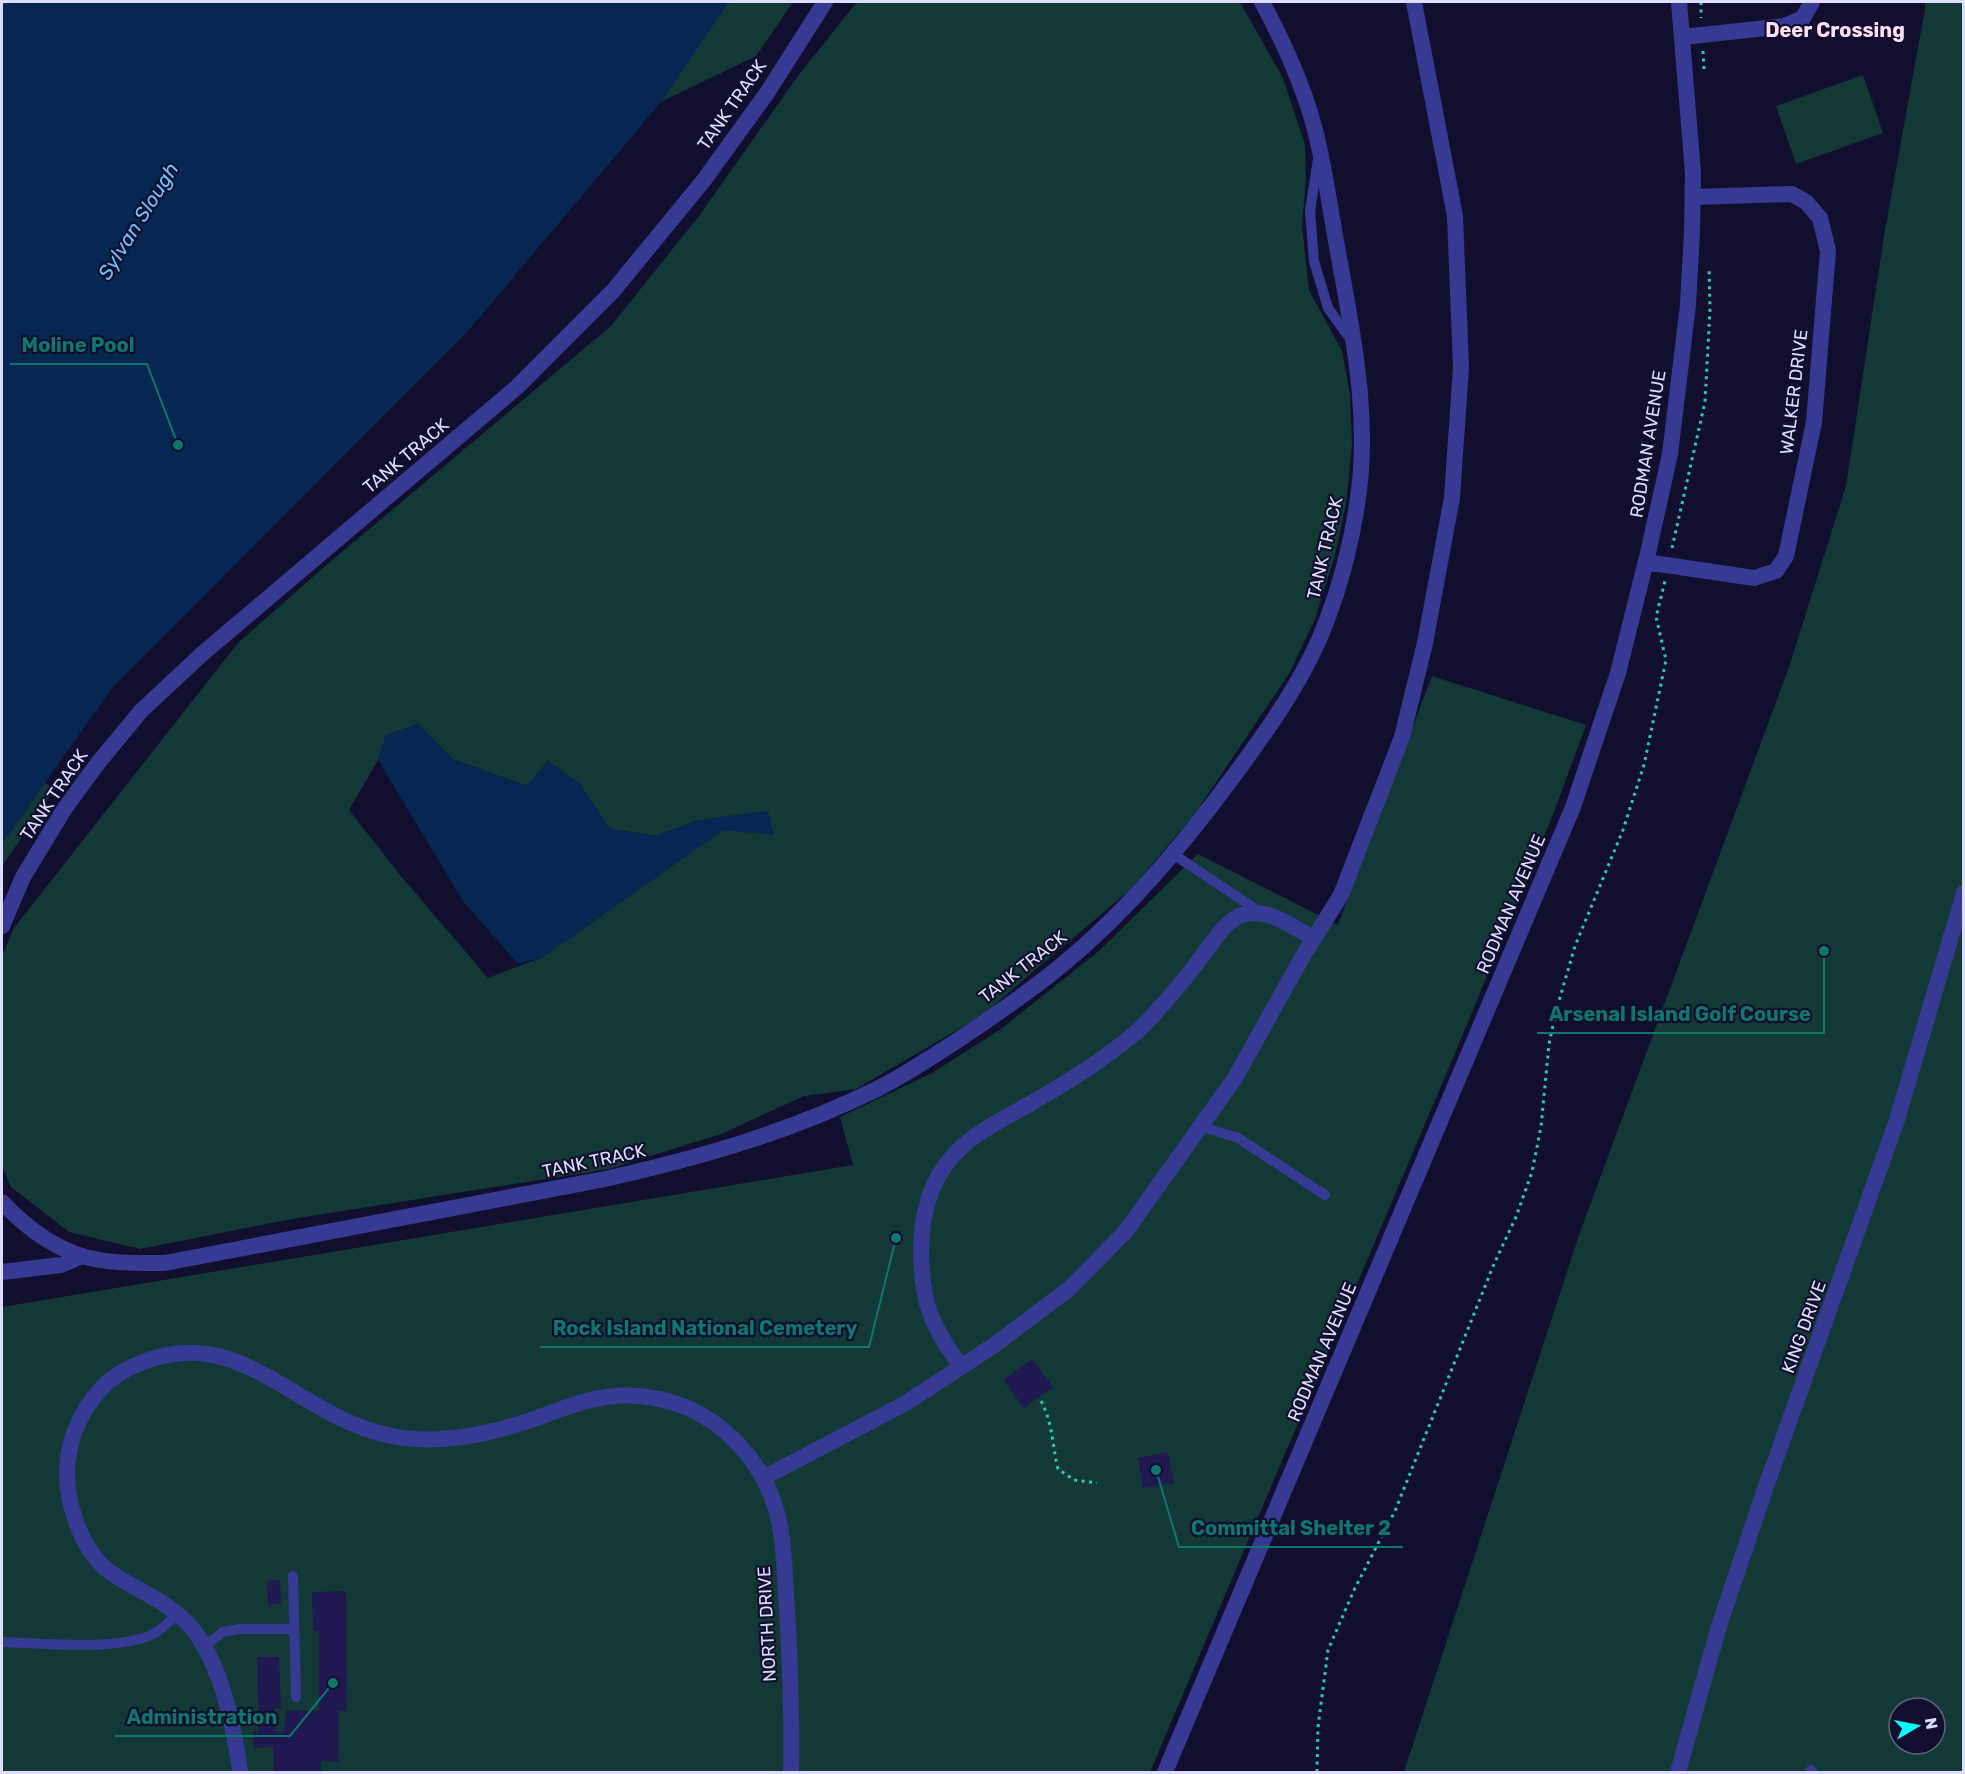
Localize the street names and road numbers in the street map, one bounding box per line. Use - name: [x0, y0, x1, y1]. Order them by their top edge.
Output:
- street label: TANK TRACK: [693, 55, 771, 154]
- street label: WALKER DRIVE: [1775, 328, 1813, 456]
- street label: RODMAN AVENUE: [1625, 369, 1671, 519]
- street label: TANK TRACK: [359, 414, 453, 498]
- street label: TANK TRACK: [1302, 494, 1348, 602]
- street label: TANK TRACK: [15, 745, 93, 845]
- street label: RODMAN AVENUE: [1472, 831, 1550, 977]
- street label: TANK TRACK: [975, 926, 1071, 1008]
- street label: TANK TRACK: [540, 1139, 648, 1183]
- street label: KING DRIVE: [1777, 1278, 1831, 1376]
- street label: RODMAN AVENUE: [1283, 1279, 1361, 1425]
- street label: NORTH DRIVE: [753, 1566, 781, 1682]

